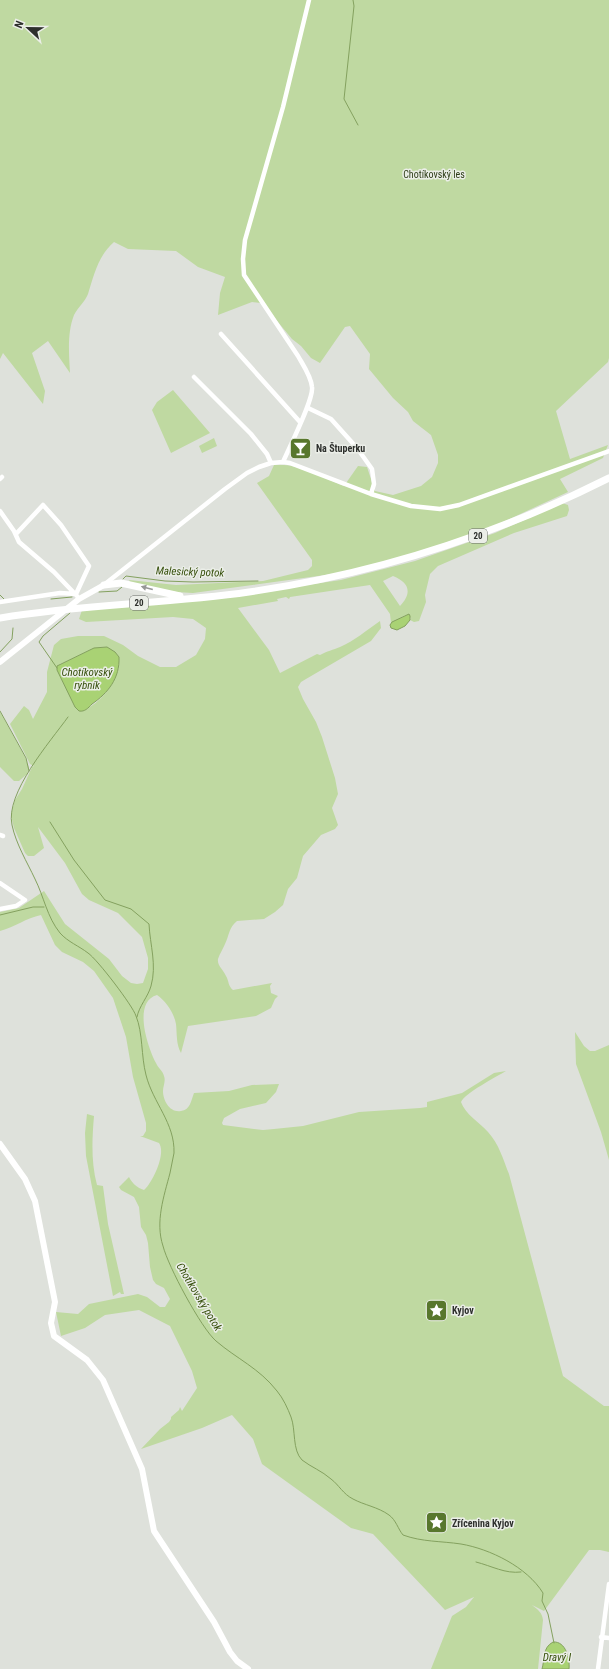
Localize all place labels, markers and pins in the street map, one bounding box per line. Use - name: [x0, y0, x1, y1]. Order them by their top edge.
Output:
- bar icon: Na Štuperku: [287, 435, 313, 461]
- place label: Na Štuperku: [316, 442, 365, 454]
- place icon: Kyjov: [423, 1297, 449, 1323]
- place label: Kyjov: [452, 1305, 474, 1316]
- place icon: Zřícenina Kyjov: [423, 1510, 449, 1536]
- place label: Zřícenina Kyjov: [452, 1518, 514, 1529]

